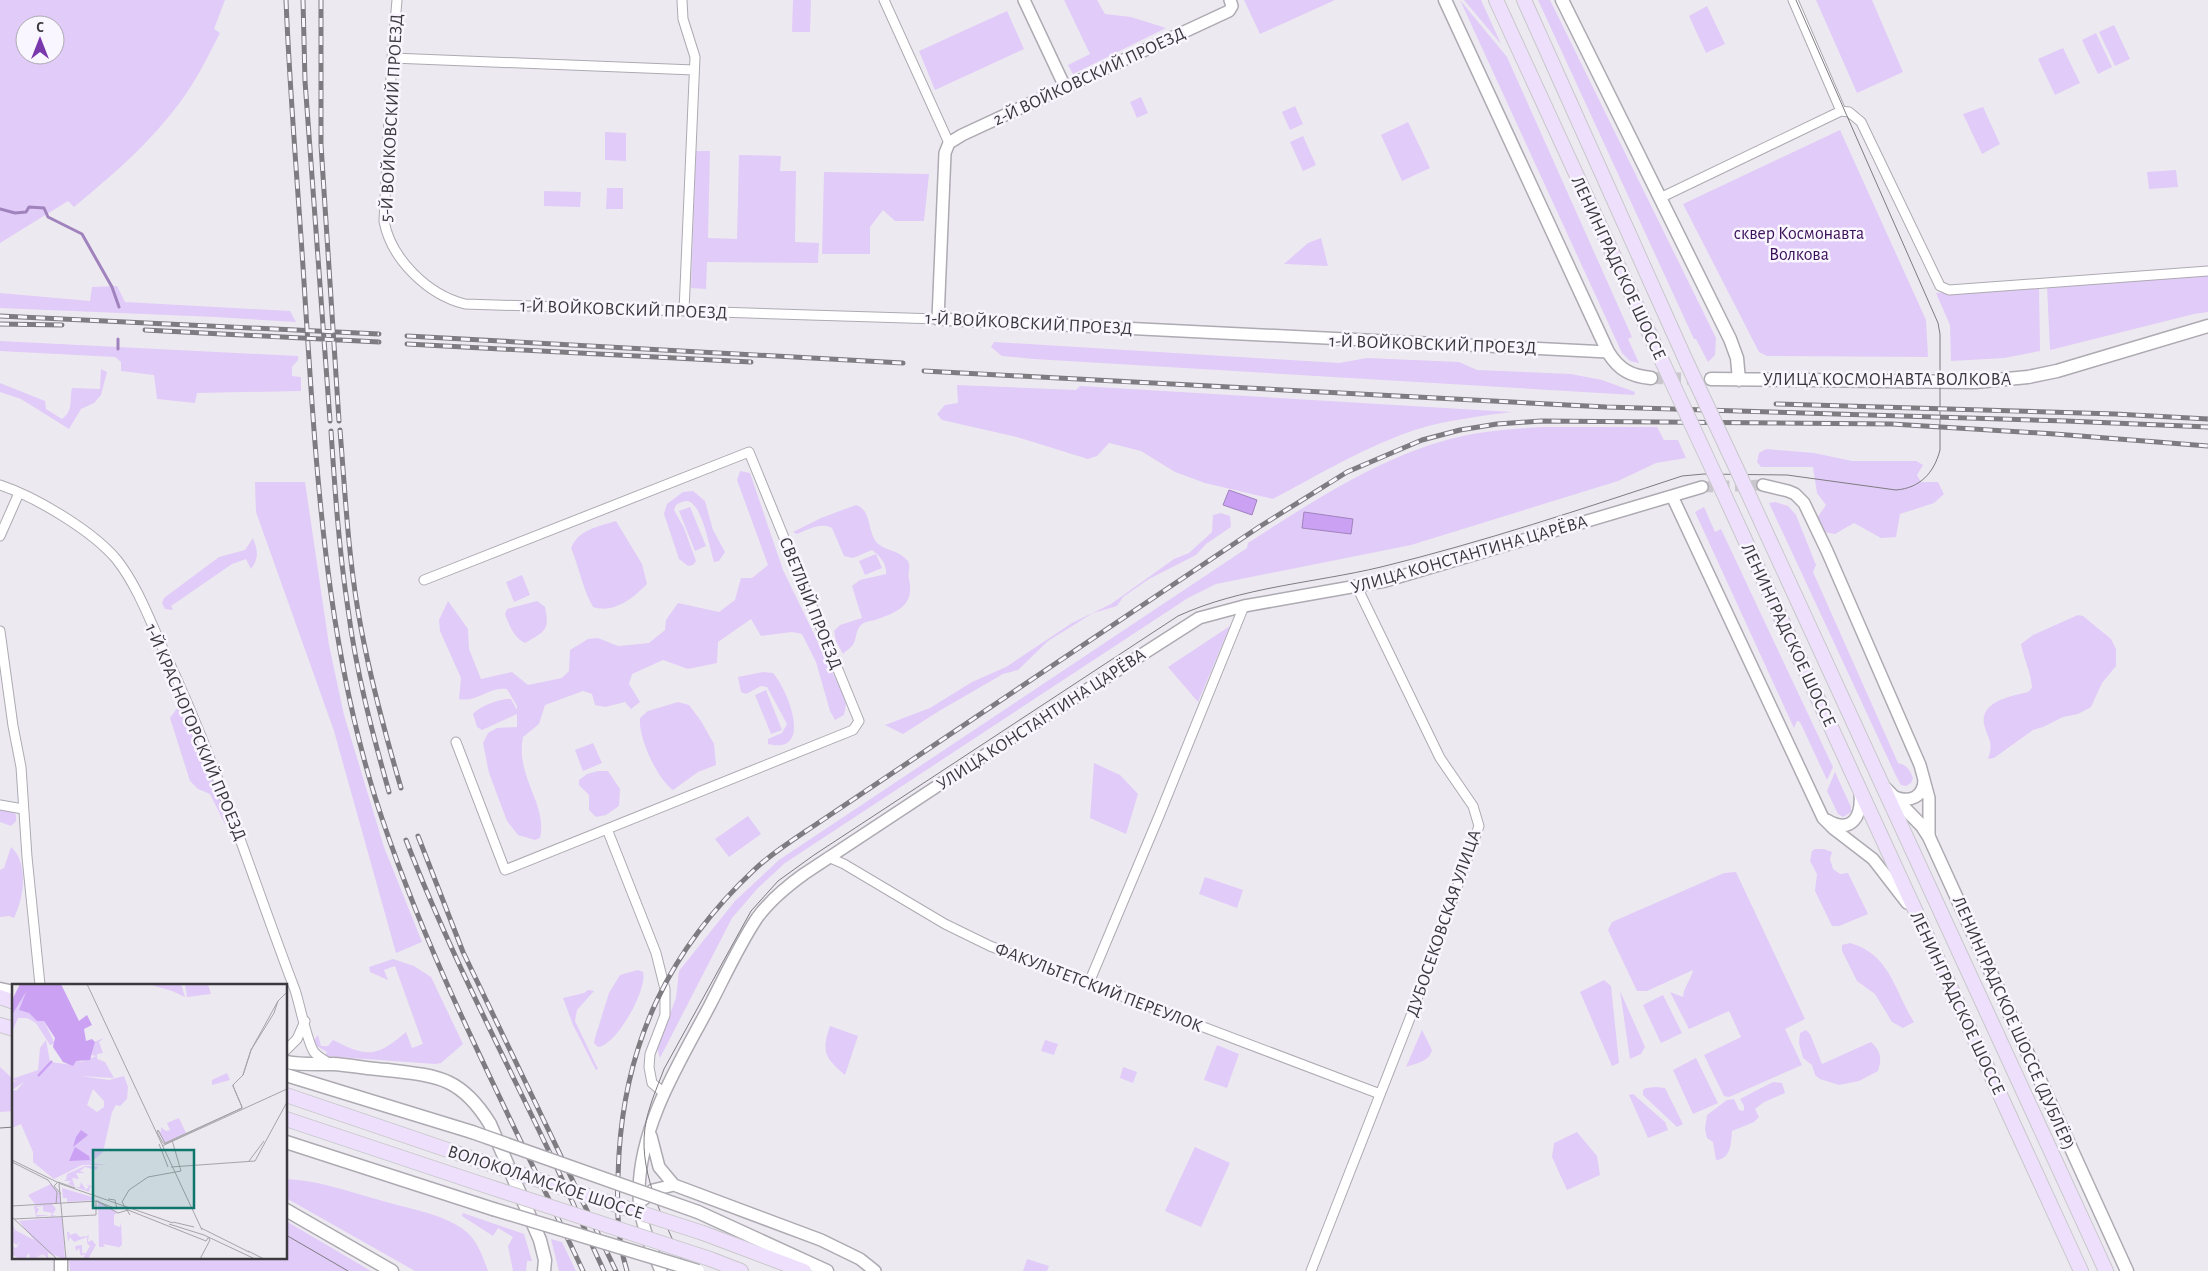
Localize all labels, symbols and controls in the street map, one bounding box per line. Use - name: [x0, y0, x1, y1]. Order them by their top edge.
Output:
- street label: 5-Й ВОЙКОВСКИЙ ПРОЕЗД: [376, 13, 406, 223]
- north arrow: [15, 15, 65, 65]
- text: С: [36, 21, 44, 35]
- street label: 2-Й ВОЙКОВСКИЙ ПРОЕЗД: [990, 23, 1188, 129]
- street label: ЛЕНИНГРАДСКОЕ ШОССЕ: [1568, 174, 1669, 363]
- park label: сквер Космонавта Волкова: [1734, 225, 1864, 264]
- street label: 1-Й ВОЙКОВСКИЙ ПРОЕЗД: [520, 295, 728, 323]
- street label: 1-Й ВОЙКОВСКИЙ ПРОЕЗД: [925, 308, 1133, 338]
- street label: 1-Й ВОЙКОВСКИЙ ПРОЕЗД: [1329, 330, 1537, 358]
- street label: УЛИЦА КОСМОНАВТА ВОЛКОВА: [1763, 371, 2012, 389]
- street label: УЛИЦА КОНСТАНТИНА ЦАРЁВА: [1349, 511, 1590, 597]
- street label: СВЕТЛЫЙ ПРОЕЗД: [775, 534, 847, 672]
- street label: ЛЕНИНГРАДСКОЕ ШОССЕ: [1738, 541, 1839, 730]
- street label: 1-Й КРАСНОГОРСКИЙ ПРОЕЗД: [141, 621, 251, 843]
- street label: УЛИЦА КОНСТАНТИНА ЦАРЁВА: [933, 644, 1150, 794]
- street label: ДУБОСЕКОВСКАЯ УЛИЦА: [1403, 827, 1485, 1019]
- street label: ЛЕНИНГРАДСКОЕ ШОССЕ (ДУБЛЁР): [1949, 893, 2079, 1153]
- street label: ЛЕНИНГРАДСКОЕ ШОССЕ: [1907, 909, 2008, 1098]
- street label: ФАКУЛЬТЕТСКИЙ ПЕРЕУЛОК: [992, 938, 1206, 1036]
- inset map: [12, 984, 288, 1258]
- street label: ВОЛОКОЛАМСКОЕ ШОССЕ: [445, 1143, 646, 1223]

